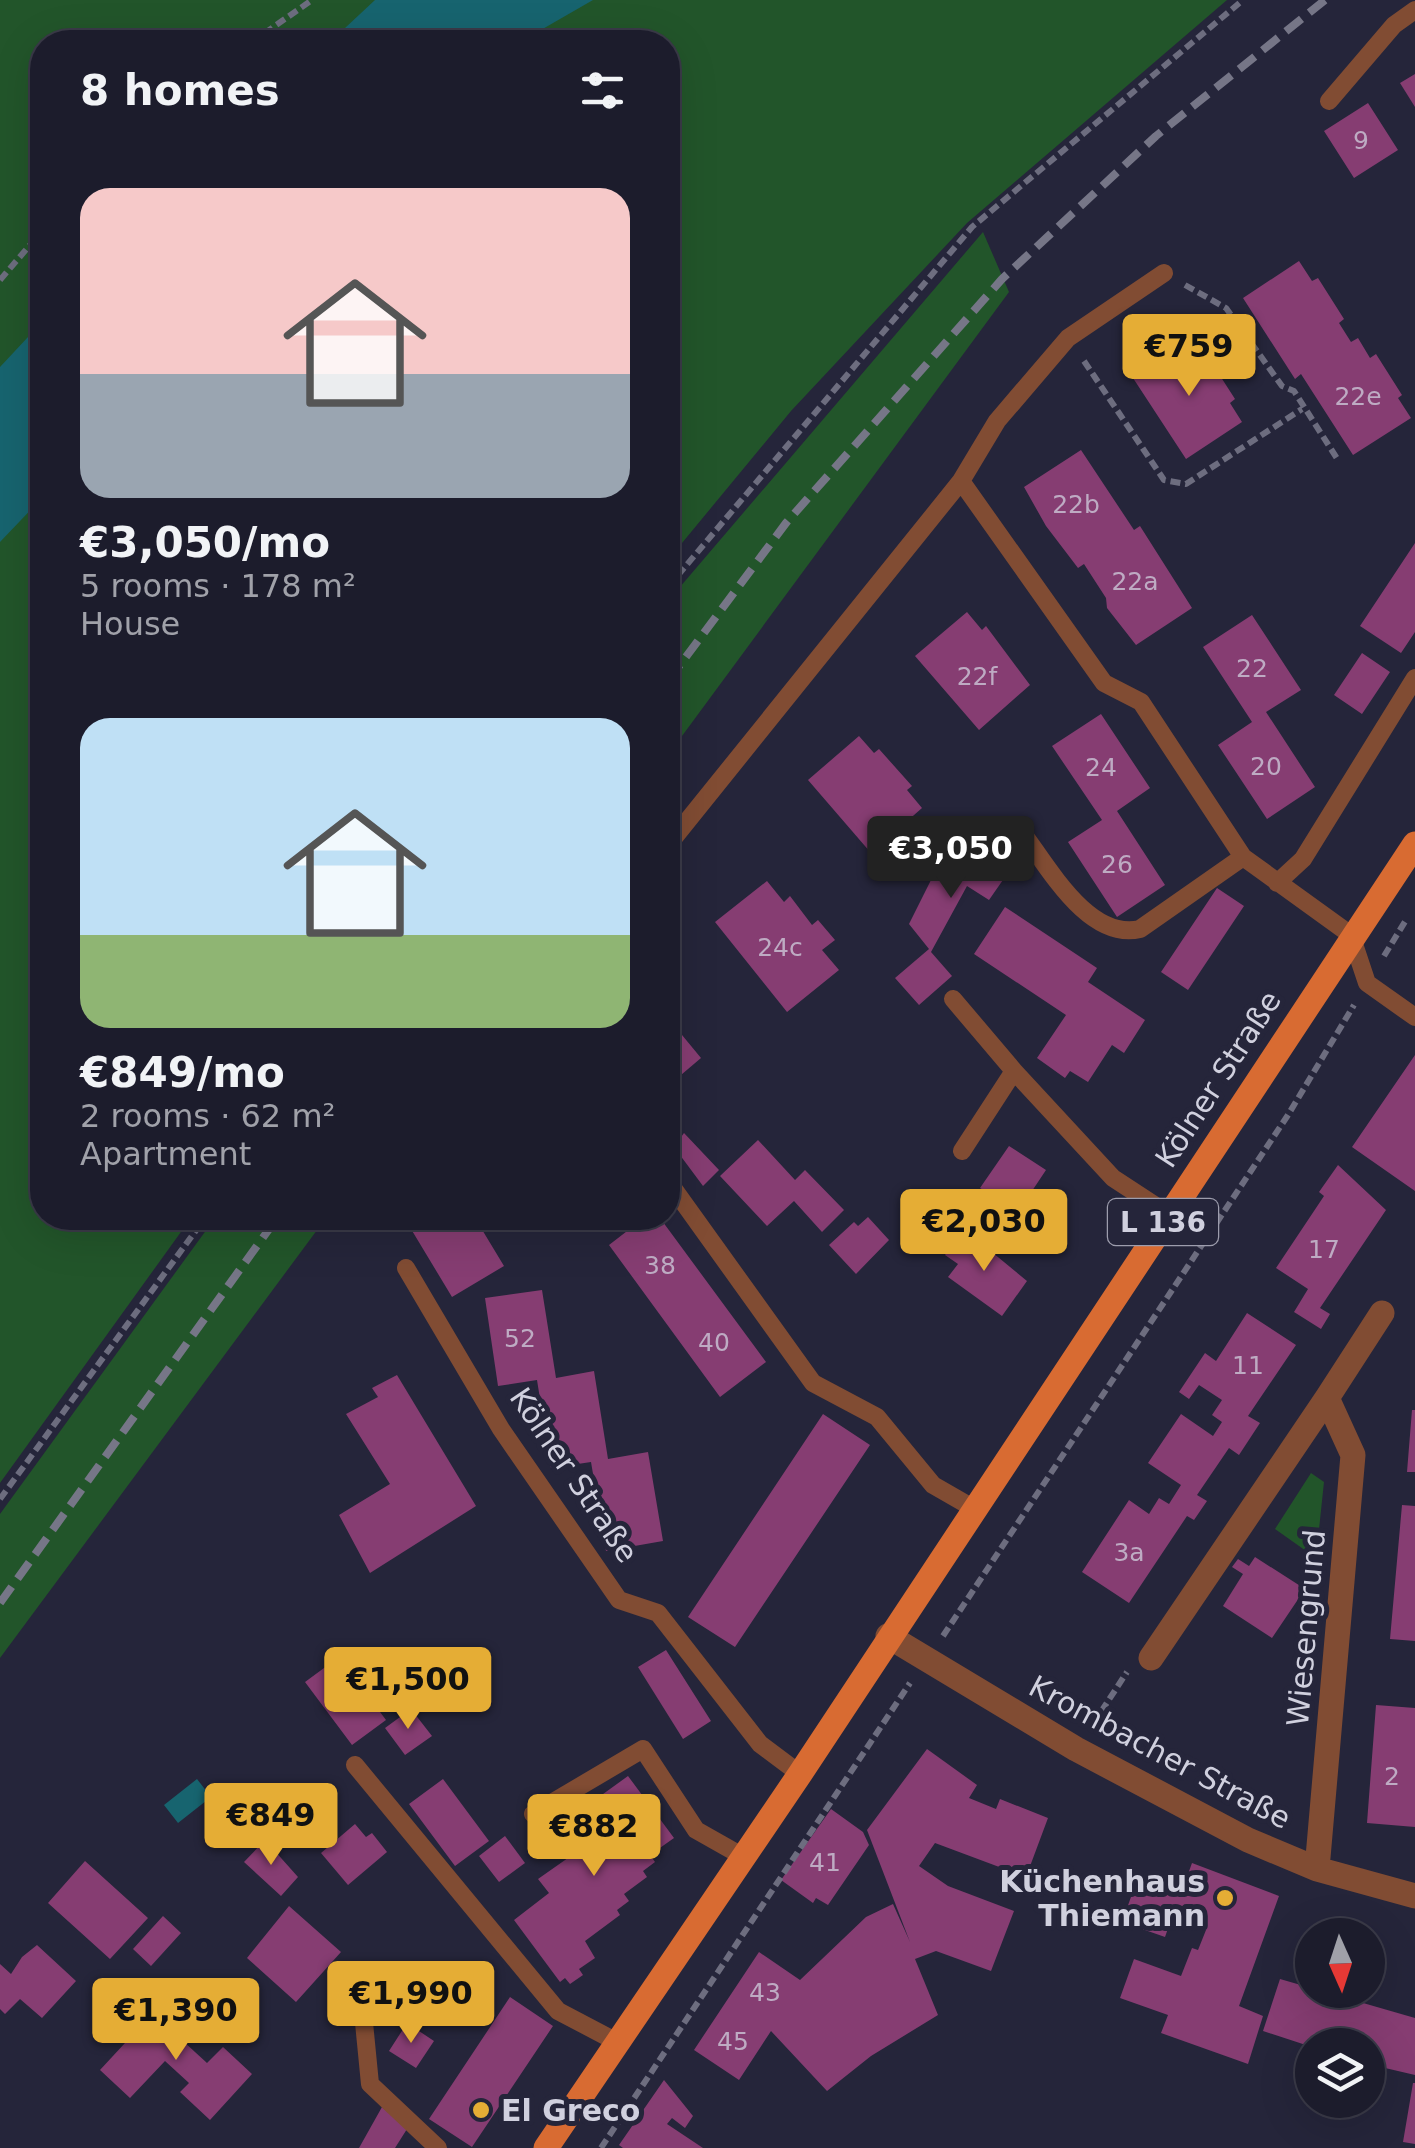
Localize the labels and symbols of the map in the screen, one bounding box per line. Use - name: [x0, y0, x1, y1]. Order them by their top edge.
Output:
- house number: 9: [1353, 126, 1369, 155]
- pin: €759: [1130, 314, 1248, 399]
- house number: 22e: [1334, 382, 1382, 411]
- house number: 22b: [1052, 490, 1100, 519]
- house number: 22a: [1111, 567, 1159, 596]
- house number: 22: [1236, 654, 1268, 683]
- house number: 22f: [957, 662, 998, 691]
- house number: 20: [1250, 752, 1282, 781]
- house number: 24: [1085, 753, 1117, 782]
- pin: €3,050: [870, 816, 1032, 901]
- house number: 26: [1101, 850, 1133, 879]
- house number: 24c: [757, 933, 803, 962]
- street label: Kölner Straße: [1148, 984, 1288, 1174]
- pin: €2,030: [903, 1189, 1065, 1274]
- road number: L 136: [1108, 1199, 1218, 1245]
- house number: 17: [1308, 1235, 1340, 1264]
- house number: 38: [644, 1251, 676, 1280]
- house number: 52: [504, 1324, 536, 1353]
- house number: 40: [698, 1328, 730, 1357]
- house number: 11: [1232, 1351, 1264, 1380]
- street label: Kölner Straße: [503, 1381, 645, 1569]
- street label: Wiesengrund: [1280, 1528, 1332, 1728]
- house number: 3a: [1113, 1538, 1145, 1567]
- pin: €1,500: [327, 1647, 489, 1732]
- street label: Krombacher Straße: [1023, 1668, 1297, 1836]
- house number: 2: [1384, 1762, 1400, 1791]
- pin: €849: [212, 1783, 330, 1868]
- pin: €882: [535, 1794, 653, 1879]
- house number: 41: [809, 1848, 841, 1877]
- place label: Küchenhaus Thiemann: [999, 1864, 1205, 1933]
- marker: Küchenhaus Thiemann: [1214, 1887, 1236, 1909]
- north arrow: [1295, 1918, 1385, 2008]
- pin: €1,990: [330, 1961, 492, 2046]
- pin: €1,390: [95, 1978, 257, 2063]
- house number: 43: [749, 1978, 781, 2007]
- house number: 45: [717, 2027, 749, 2056]
- place label: El Greco: [501, 2093, 640, 2128]
- marker: El Greco: [470, 2099, 492, 2121]

